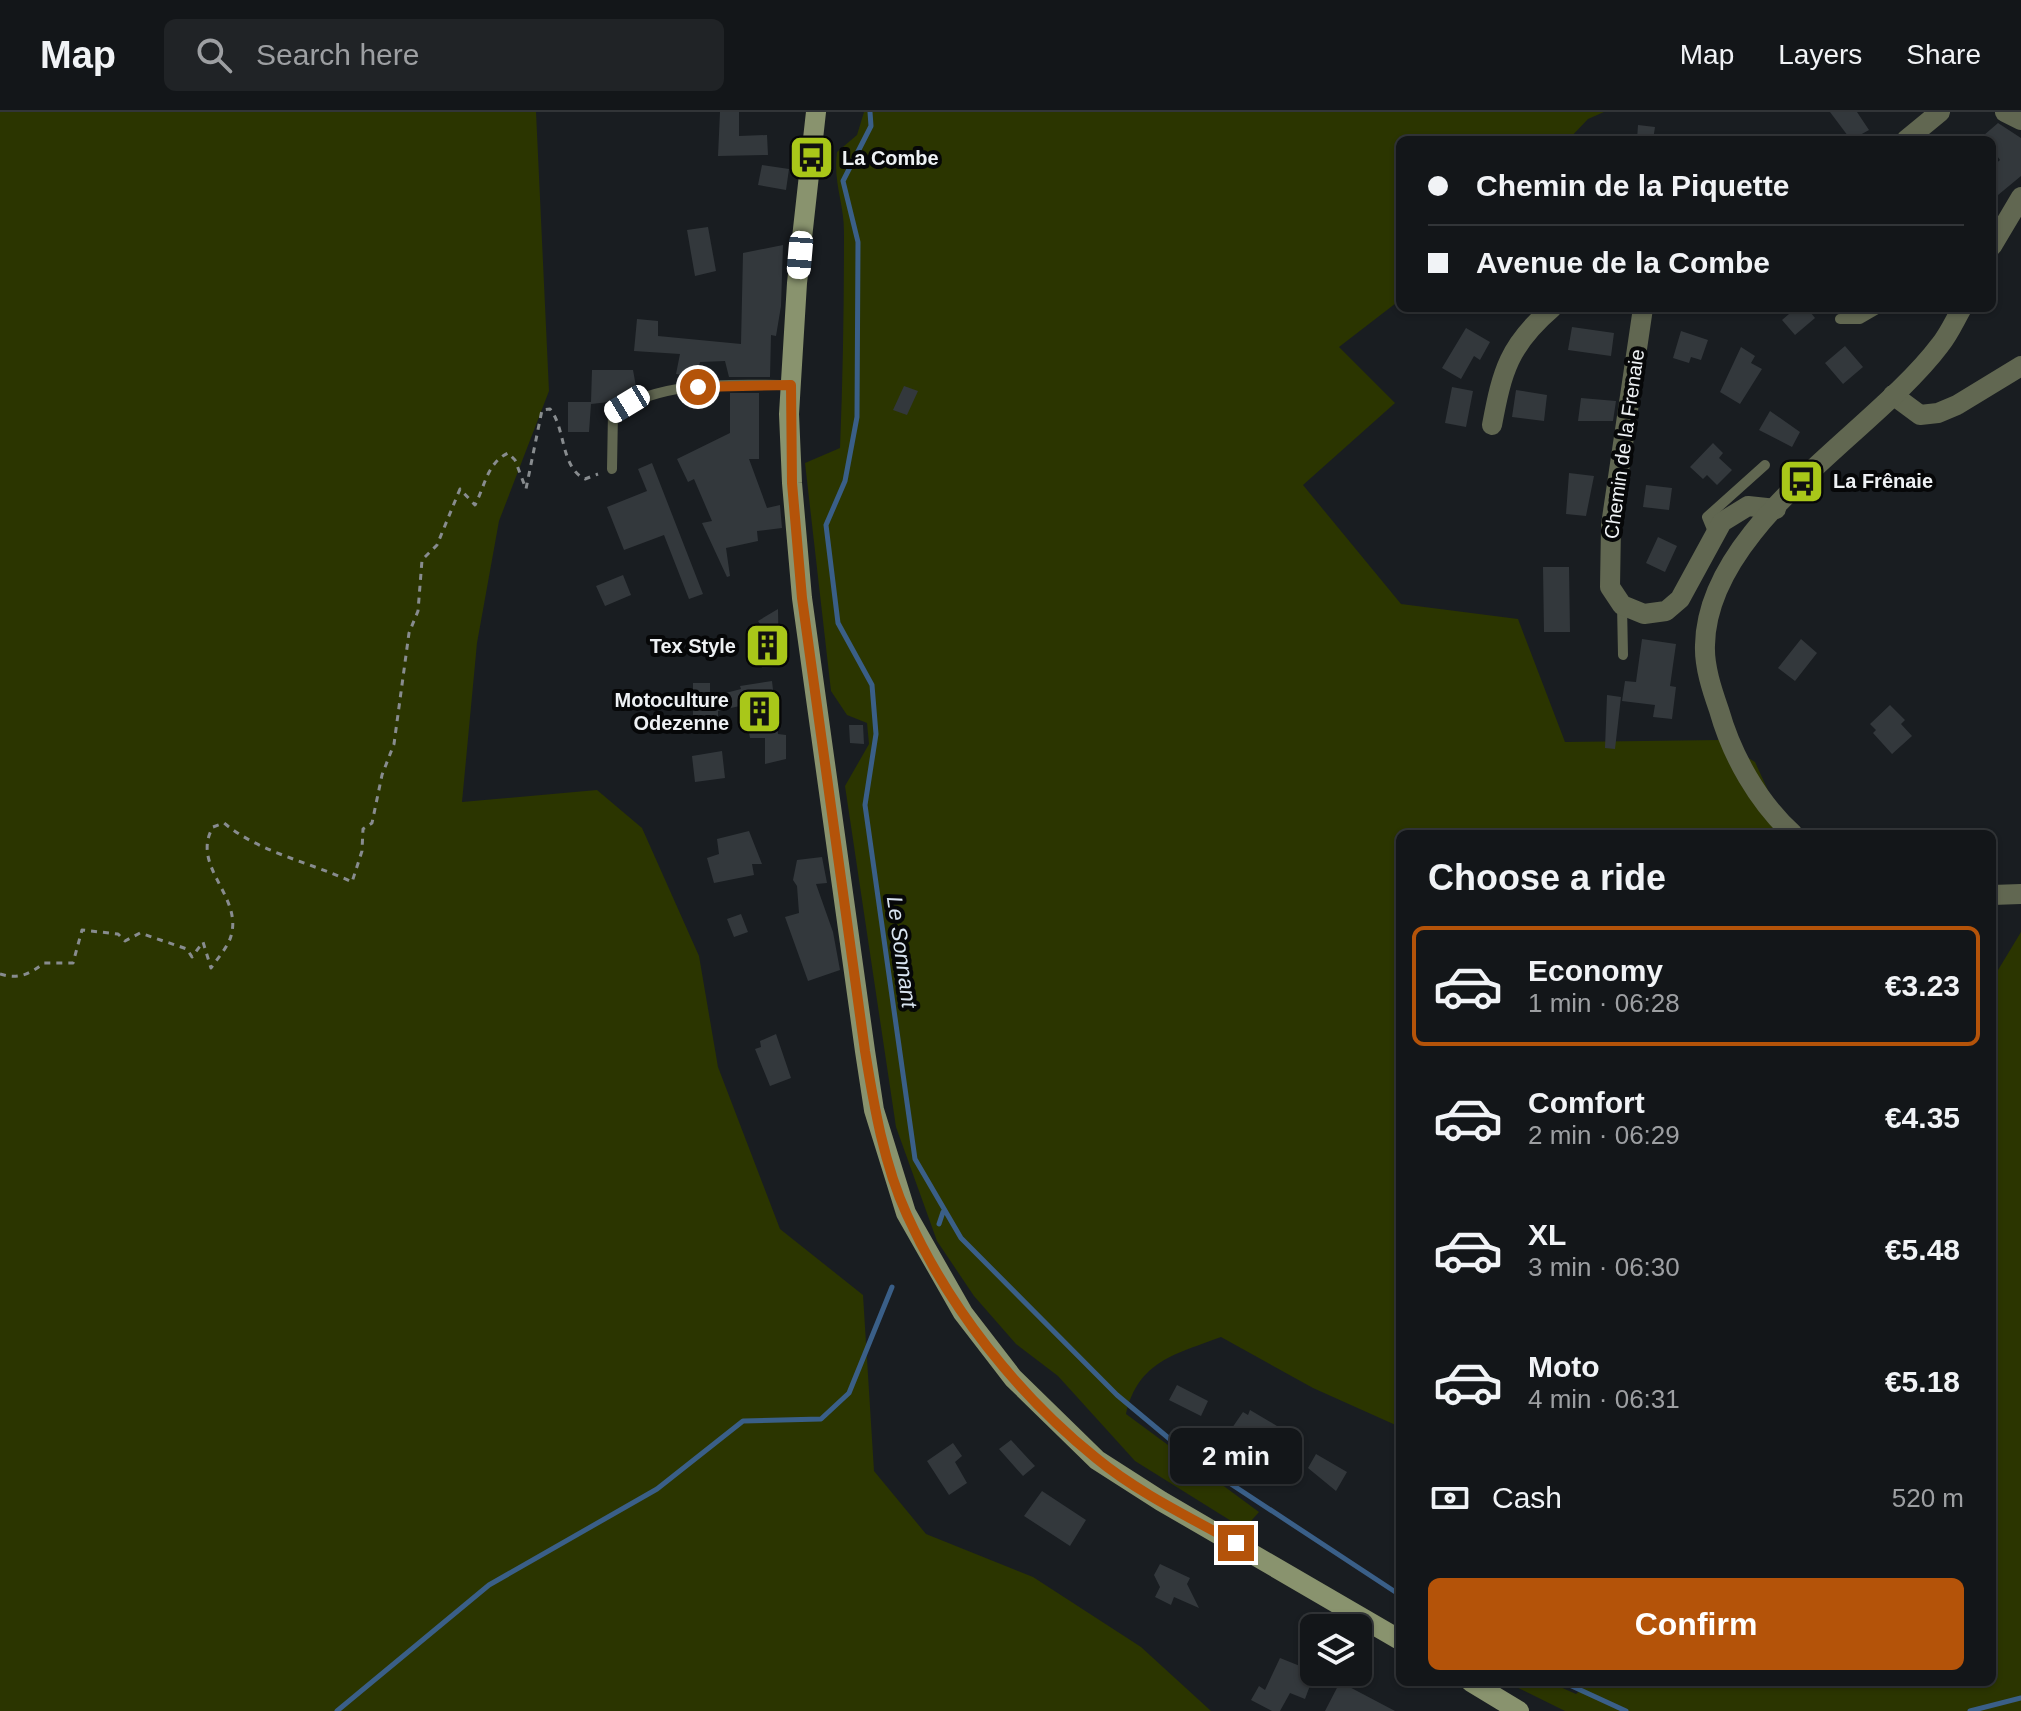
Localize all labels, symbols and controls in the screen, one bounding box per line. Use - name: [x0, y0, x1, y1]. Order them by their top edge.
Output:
- search box: [164, 19, 724, 91]
- icon: search: [192, 33, 236, 77]
- text: Map: [40, 34, 116, 76]
- text: Search here: [256, 38, 419, 71]
- text: Map: [1680, 39, 1734, 70]
- text: Layers: [1778, 39, 1862, 70]
- text: Share: [1906, 39, 1981, 70]
- bus stop icon: La Combe: [787, 134, 835, 182]
- place label: La Combe: [842, 147, 939, 169]
- text: Chemin de la Piquette: [1476, 169, 1789, 202]
- car: [786, 230, 814, 280]
- text: Avenue de la Combe: [1476, 246, 1770, 279]
- street label: Chemin de la Frenaie: [1600, 348, 1648, 540]
- route start: [680, 369, 716, 405]
- car: [600, 381, 654, 427]
- bus stop icon: La Frênaie: [1778, 457, 1826, 505]
- place label: La Frênaie: [1833, 470, 1933, 492]
- building icon: Tex Style: [743, 622, 791, 670]
- place label: Tex Style: [650, 635, 736, 657]
- building icon: Motoculture Odezenne: [736, 687, 784, 735]
- place label: Motoculture Odezenne: [615, 689, 729, 734]
- text: Choose a ride: [1428, 857, 1666, 898]
- water label: Le Sonnant: [882, 895, 922, 1010]
- icon: car: [1432, 950, 1504, 1022]
- text: Economy: [1528, 954, 1663, 987]
- text: €3.23: [1885, 969, 1960, 1002]
- text: 1 min · 06:28: [1528, 988, 1680, 1018]
- icon: car: [1432, 1082, 1504, 1154]
- text: Comfort: [1528, 1086, 1645, 1119]
- text: €4.35: [1885, 1101, 1960, 1134]
- text: 2 min · 06:29: [1528, 1120, 1680, 1150]
- icon: car: [1432, 1214, 1504, 1286]
- text: XL: [1528, 1218, 1566, 1251]
- text: €5.48: [1885, 1233, 1960, 1266]
- text: 3 min · 06:30: [1528, 1252, 1680, 1282]
- icon: car: [1432, 1346, 1504, 1418]
- text: Moto: [1528, 1350, 1600, 1383]
- text: €5.18: [1885, 1365, 1960, 1398]
- text: 4 min · 06:31: [1528, 1384, 1680, 1414]
- callout: 2 min: [1170, 1427, 1302, 1483]
- text: 2 min: [1202, 1441, 1270, 1471]
- icon: cash: [1428, 1476, 1472, 1520]
- text: Cash: [1492, 1481, 1562, 1514]
- text: 520 m: [1892, 1483, 1964, 1513]
- route end: [1218, 1525, 1254, 1561]
- button: Confirm: [1428, 1578, 1964, 1670]
- map controls: [1300, 1614, 1372, 1686]
- button: layers: [1300, 1614, 1372, 1686]

